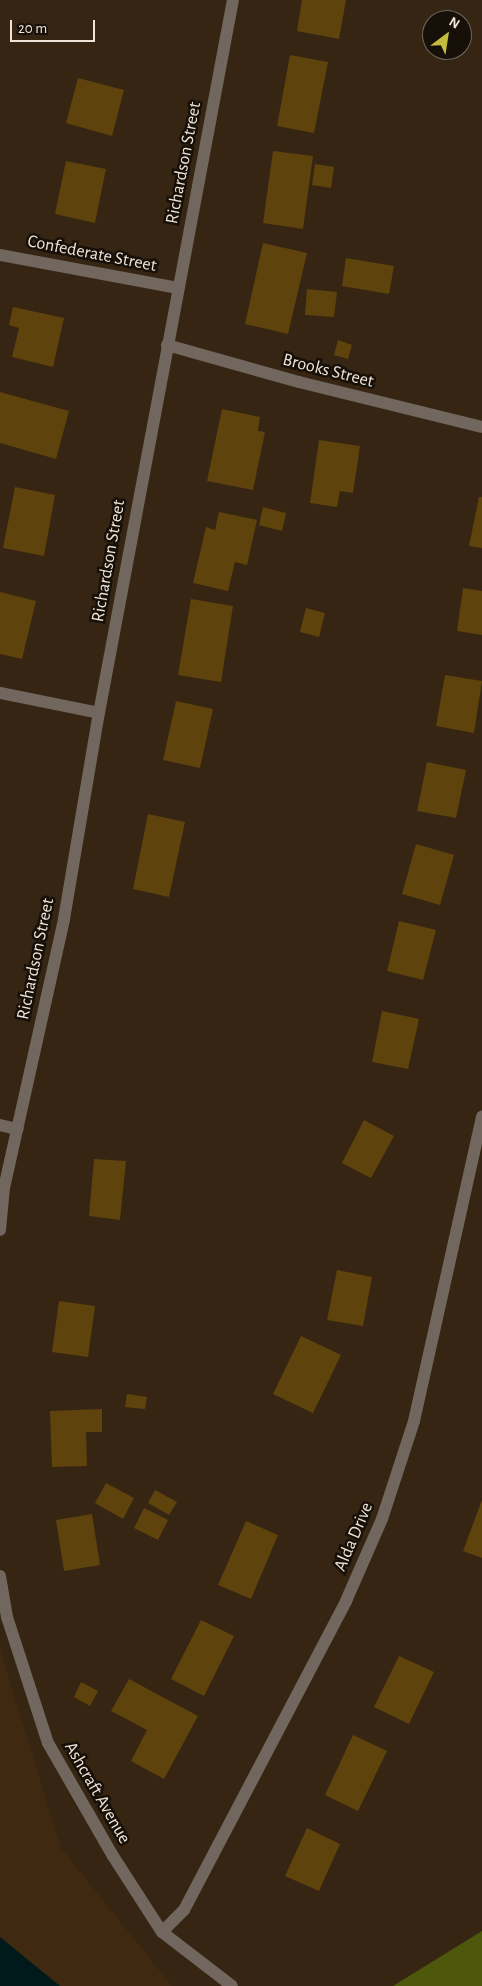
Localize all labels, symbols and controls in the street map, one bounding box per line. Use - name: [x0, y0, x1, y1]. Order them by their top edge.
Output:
- scale bar: [12, 10, 98, 42]
- north arrow: [422, 10, 472, 60]
- text: N: [446, 14, 462, 32]
- text: 20 m: [18, 21, 47, 36]
- street label: Richardson Street: [162, 100, 206, 226]
- street label: Confederate Street: [26, 231, 158, 277]
- street label: Brooks Street: [280, 349, 376, 393]
- street label: Richardson Street: [88, 498, 130, 624]
- street label: Richardson Street: [13, 896, 59, 1022]
- street label: Alda Drive: [330, 1499, 378, 1575]
- street label: Ashcraft Avenue: [59, 1738, 135, 1848]

